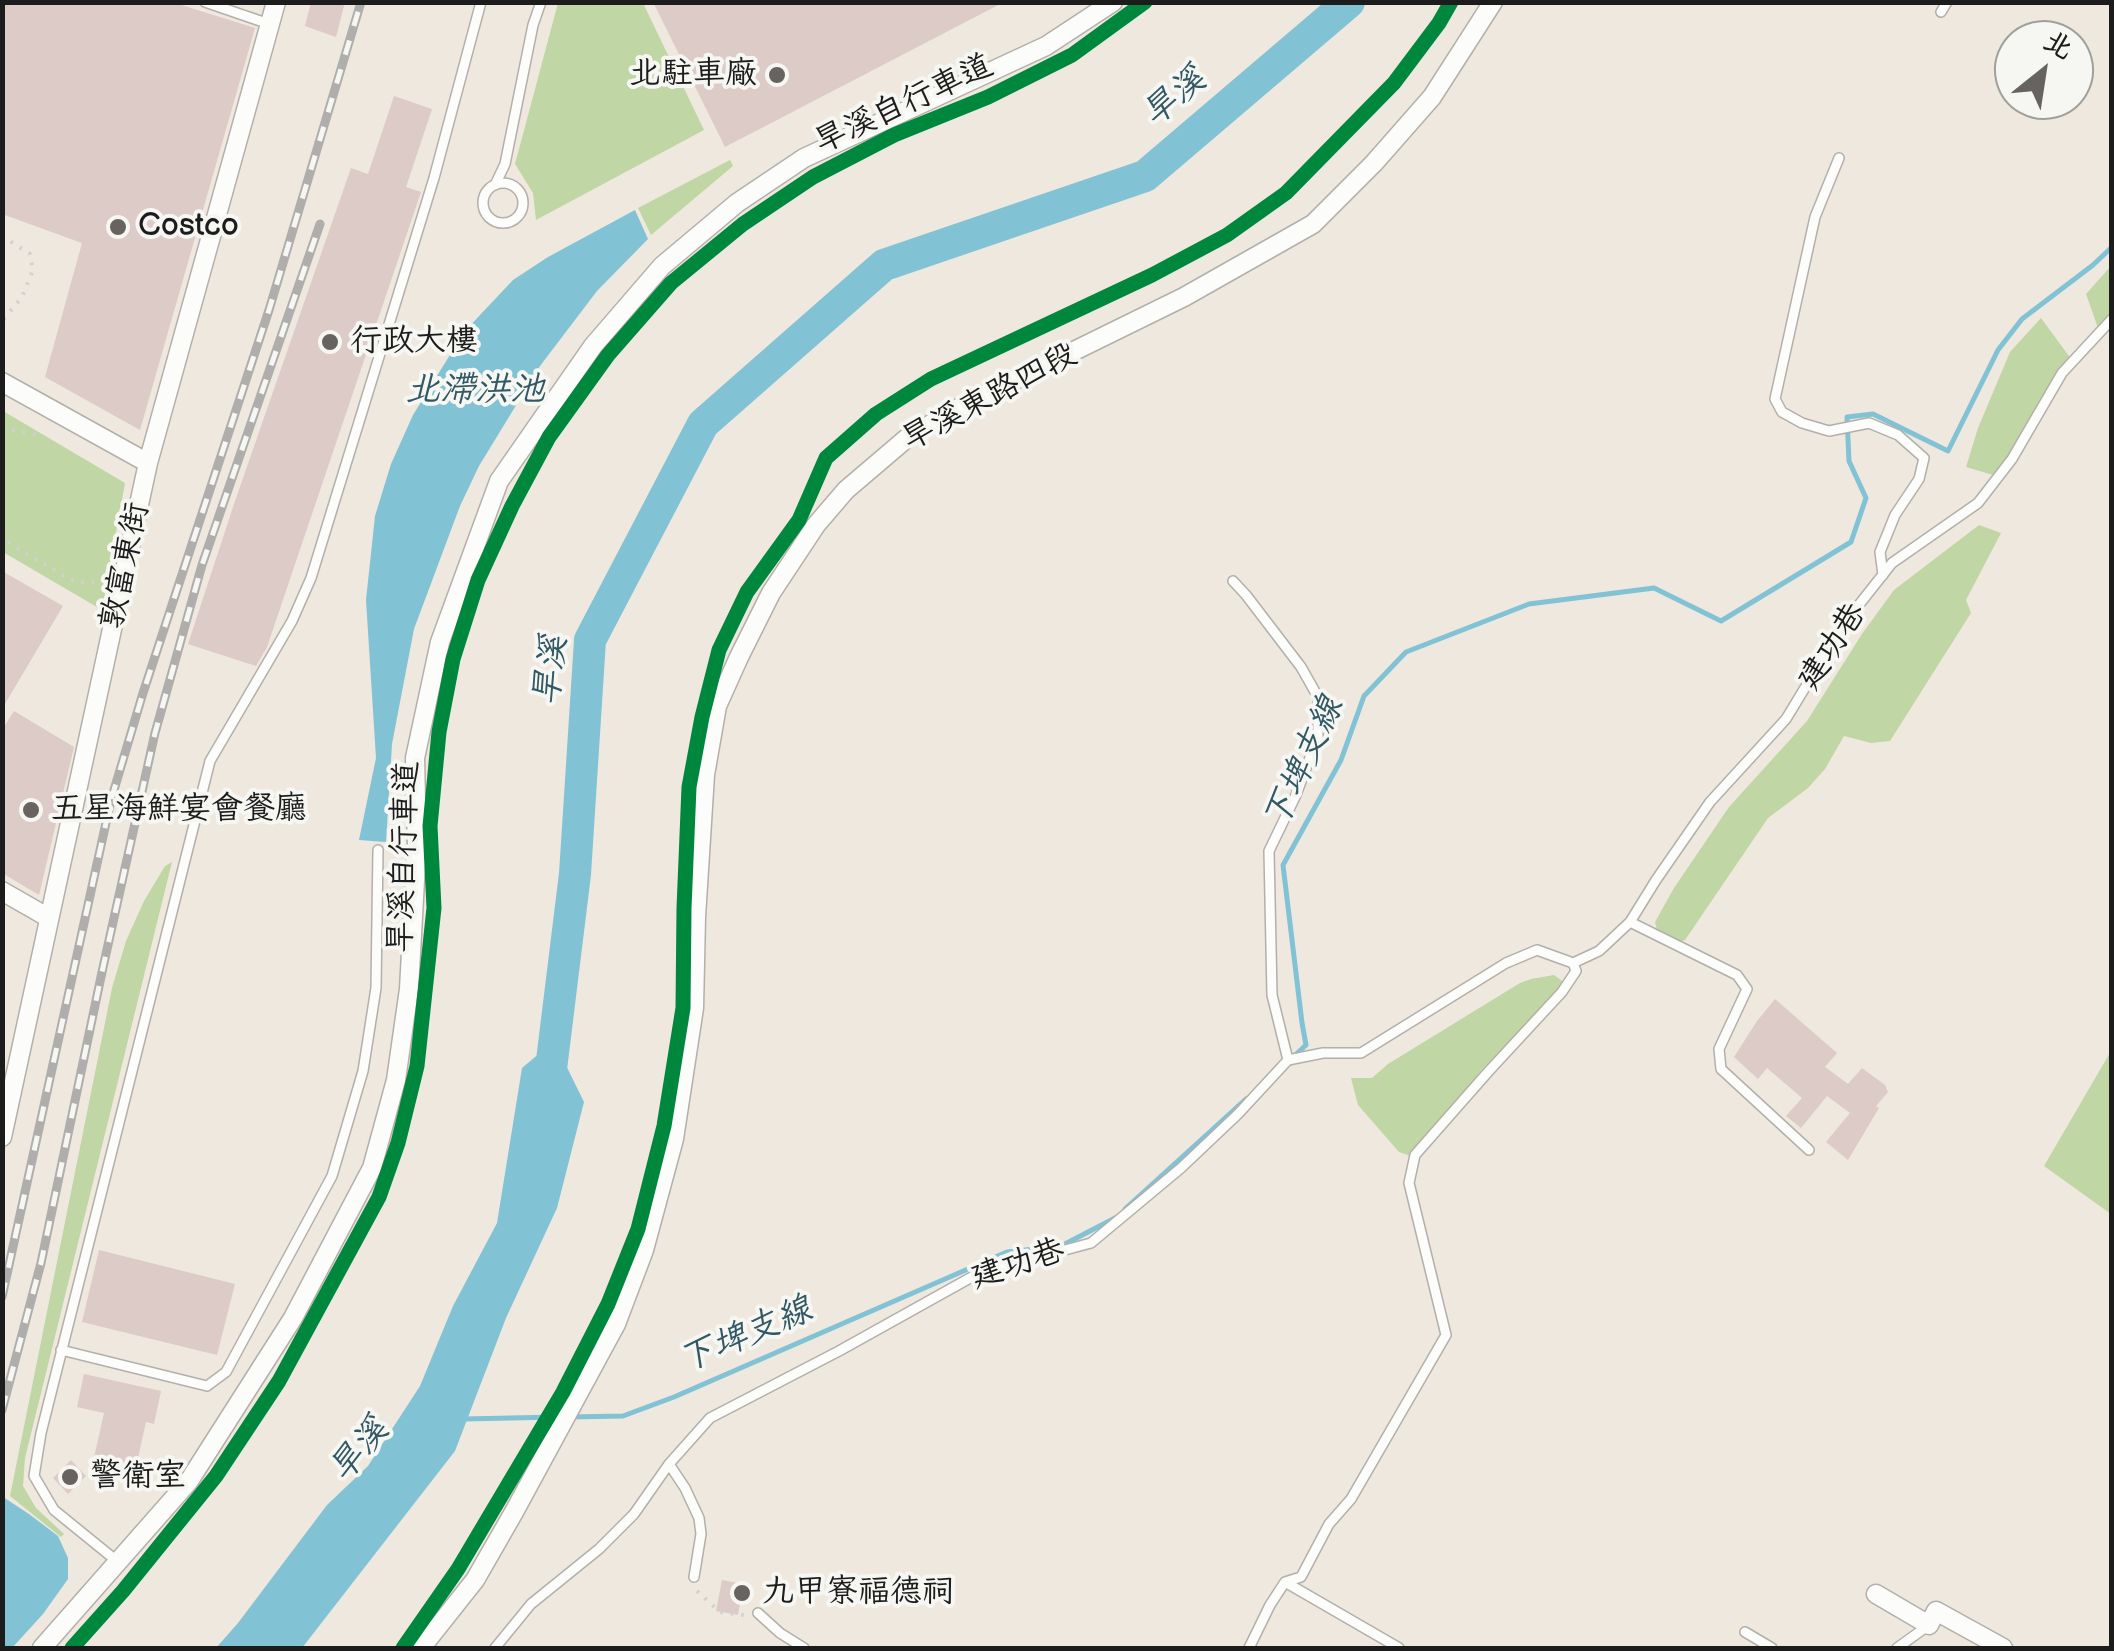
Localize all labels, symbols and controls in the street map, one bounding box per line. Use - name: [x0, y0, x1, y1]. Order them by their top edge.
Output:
- north arrow: [1994, 20, 2094, 120]
- text: 北: [2038, 24, 2079, 67]
- street label: 旱溪自行車道: [809, 47, 999, 163]
- place label: 北駐車廠: [629, 56, 757, 94]
- water label: 旱溪: [1135, 59, 1215, 137]
- marker: 北駐車廠: [766, 64, 788, 86]
- place label: Costco: [138, 208, 239, 246]
- marker: Costco: [107, 216, 129, 238]
- place label: 行政大樓: [350, 323, 478, 361]
- marker: 行政大樓: [319, 331, 341, 353]
- street label: 旱溪東路四段: [896, 336, 1084, 460]
- water label: 北滯洪池: [405, 370, 545, 412]
- street label: 敦富東街: [94, 499, 158, 633]
- street label: 建功巷: [1791, 596, 1875, 698]
- water label: 旱溪: [527, 634, 577, 708]
- water label: 下埤支線: [1256, 691, 1354, 835]
- street label: 旱溪自行車道: [382, 760, 428, 954]
- place label: 五星海鮮宴會餐廳: [51, 791, 307, 829]
- marker: 五星海鮮宴會餐廳: [20, 799, 42, 821]
- street label: 建功巷: [966, 1232, 1070, 1298]
- water label: 下埤支線: [673, 1289, 819, 1383]
- water label: 旱溪: [321, 1411, 399, 1491]
- place label: 警衛室: [90, 1458, 186, 1496]
- marker: 警衛室: [59, 1466, 81, 1488]
- place label: 九甲寮福德祠: [762, 1574, 954, 1612]
- marker: 九甲寮福德祠: [731, 1582, 753, 1604]

